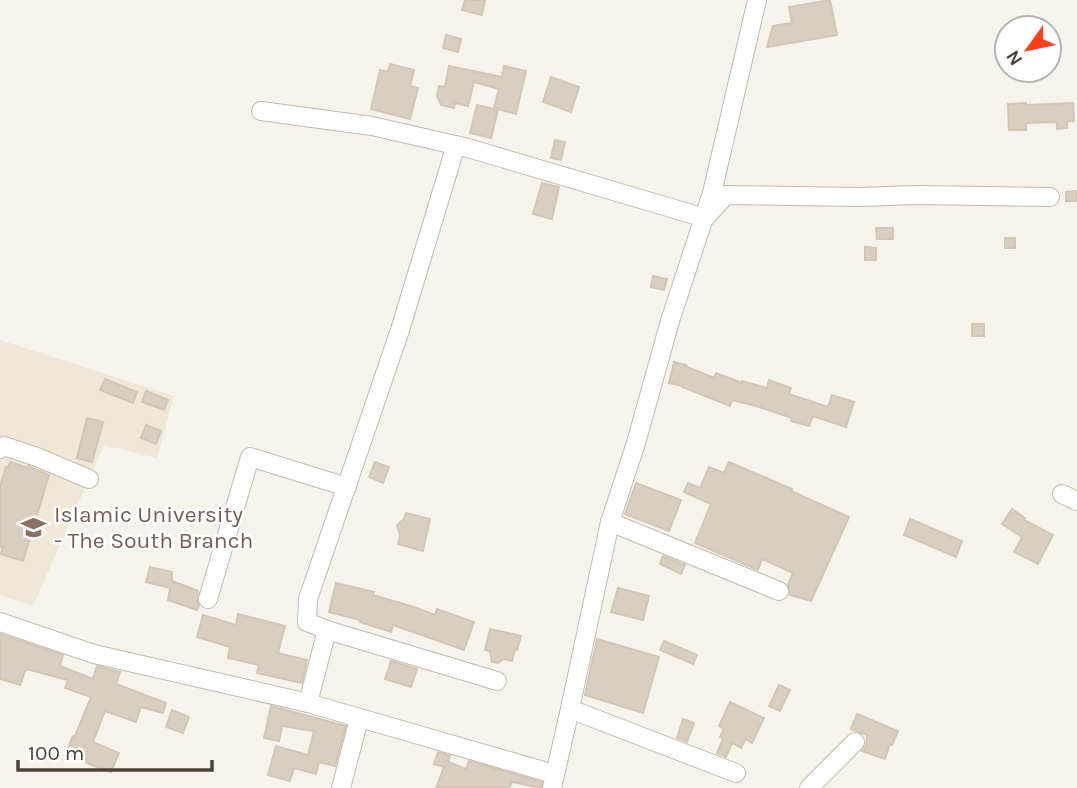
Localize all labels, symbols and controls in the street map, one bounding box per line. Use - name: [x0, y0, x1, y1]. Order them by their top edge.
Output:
- north arrow: [993, 14, 1063, 84]
- text: N: [1002, 46, 1028, 69]
- place label: Islamic University - The South Branch: [54, 501, 253, 554]
- school or university icon: Islamic University - The South Branch: [20, 513, 48, 541]
- scale bar: [18, 728, 212, 772]
- text: 100 m: [28, 741, 85, 765]

